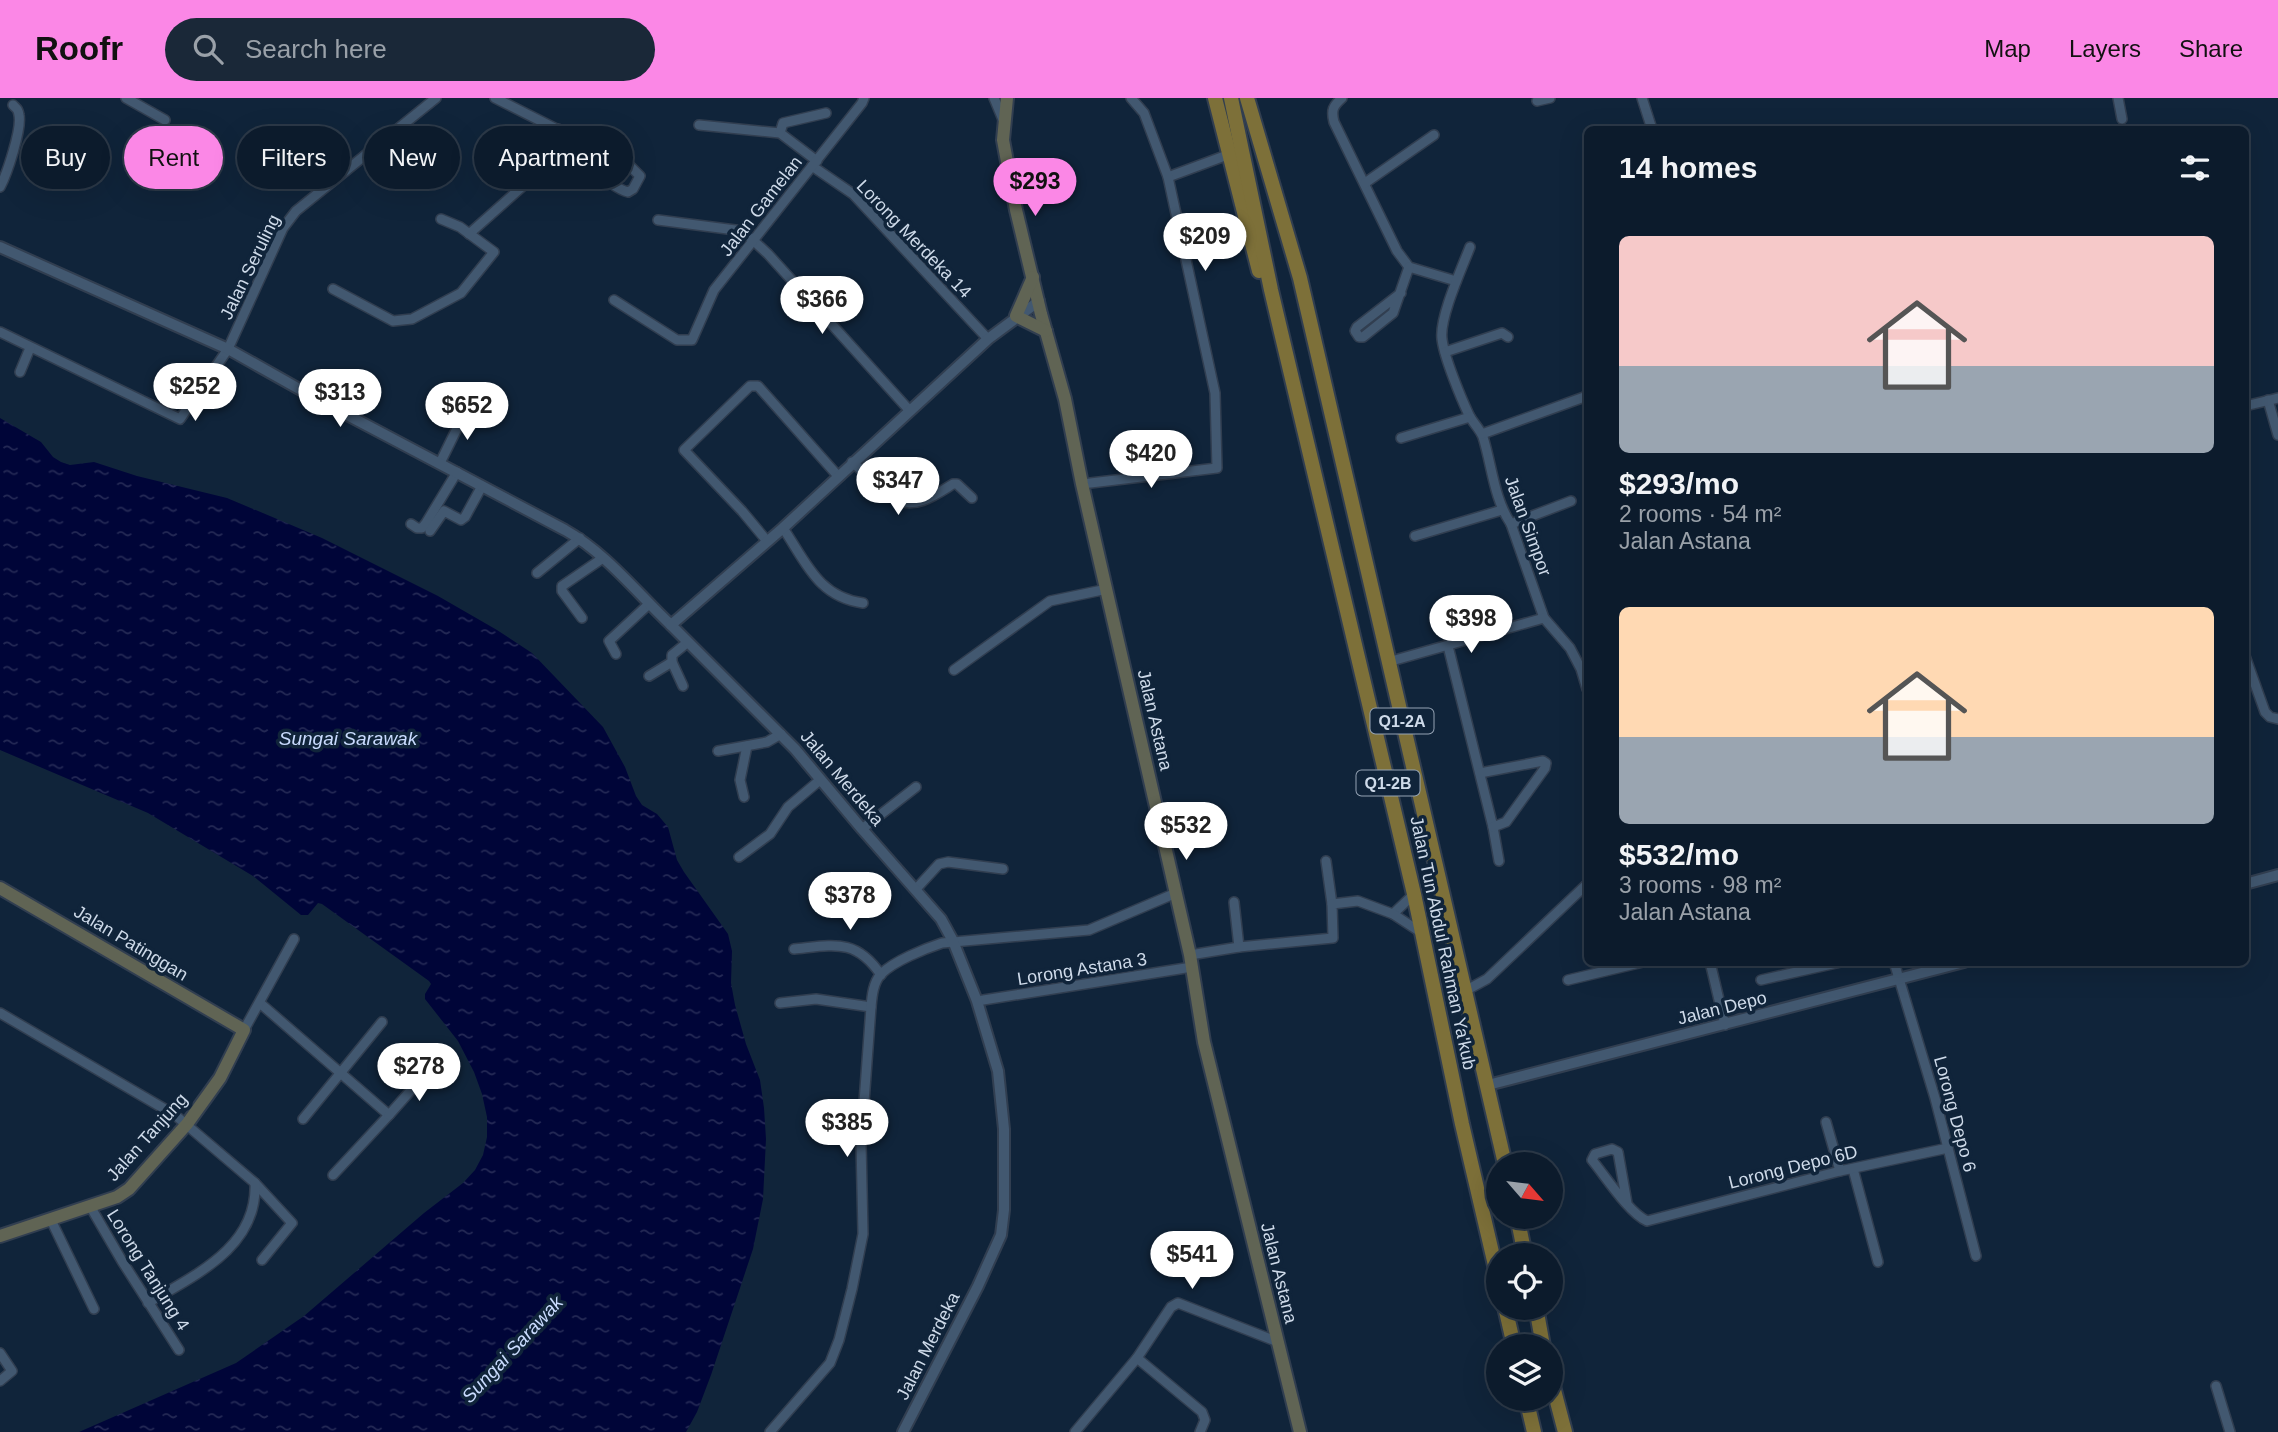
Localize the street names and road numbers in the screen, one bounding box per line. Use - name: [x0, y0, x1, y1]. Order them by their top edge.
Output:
- street label: Jalan Gamelan: [716, 152, 806, 260]
- street label: Lorong Merdeka 14: [853, 176, 975, 302]
- street label: Jalan Seruling: [216, 211, 284, 323]
- street label: Jalan Simpor: [1501, 473, 1555, 579]
- street label: Jalan Astana: [1134, 668, 1177, 773]
- road number: Q1-2A: [1370, 708, 1434, 734]
- street label: Jalan Merdeka: [796, 726, 888, 830]
- road number: Q1-2B: [1356, 770, 1420, 796]
- street label: Jalan Tun Abdul Rahman Ya'kub: [1406, 814, 1480, 1072]
- street label: Jalan Patinggan: [71, 901, 191, 985]
- street label: Lorong Astana 3: [1016, 949, 1148, 989]
- street label: Jalan Depo: [1675, 987, 1769, 1029]
- street label: Lorong Depo 6: [1930, 1054, 1980, 1174]
- street label: Jalan Tanjung: [103, 1089, 191, 1185]
- street label: Lorong Depo 6D: [1726, 1141, 1860, 1193]
- street label: Lorong Tanjung 4: [103, 1206, 193, 1334]
- street label: Jalan Astana: [1257, 1221, 1301, 1326]
- street label: Jalan Merdeka: [892, 1288, 964, 1403]

